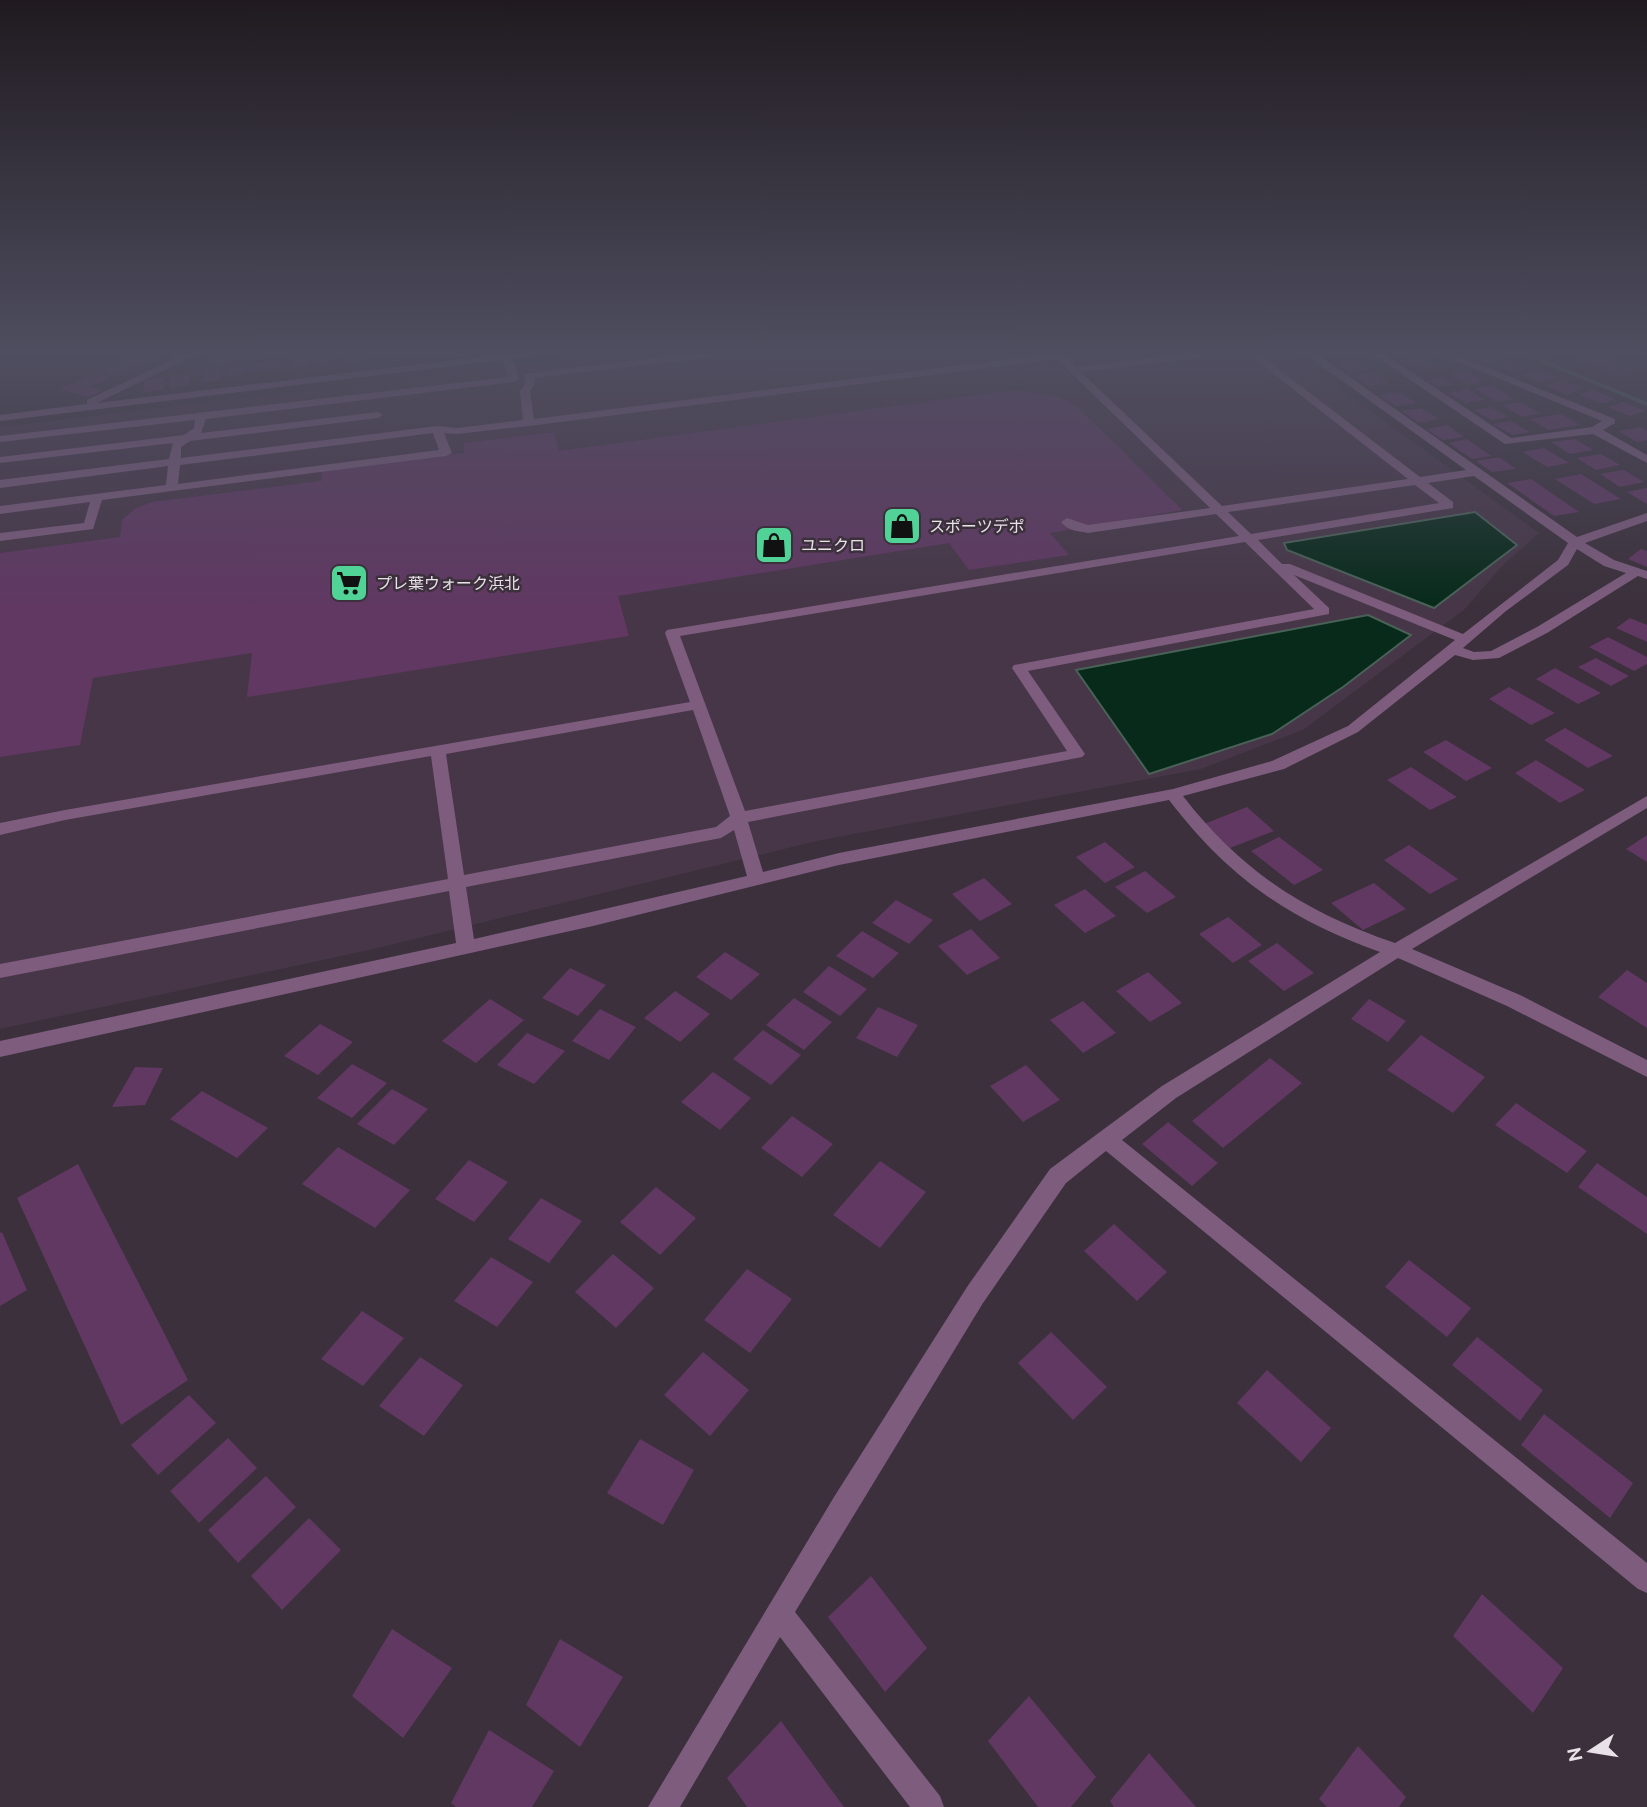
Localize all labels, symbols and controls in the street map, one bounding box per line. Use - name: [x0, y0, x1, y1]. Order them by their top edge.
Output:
- shop icon: スポーツデポ: [881, 505, 923, 547]
- place label: スポーツデポ: [929, 517, 1025, 535]
- shop icon: ユニクロ: [753, 524, 795, 566]
- place label: ユニクロ: [801, 536, 865, 554]
- supermarket icon: プレ葉ウォーク浜北: [328, 562, 370, 604]
- place label: プレ葉ウォーク浜北: [376, 574, 520, 592]
- north arrow: [1556, 1716, 1626, 1786]
- text: N: [1562, 1745, 1587, 1764]

